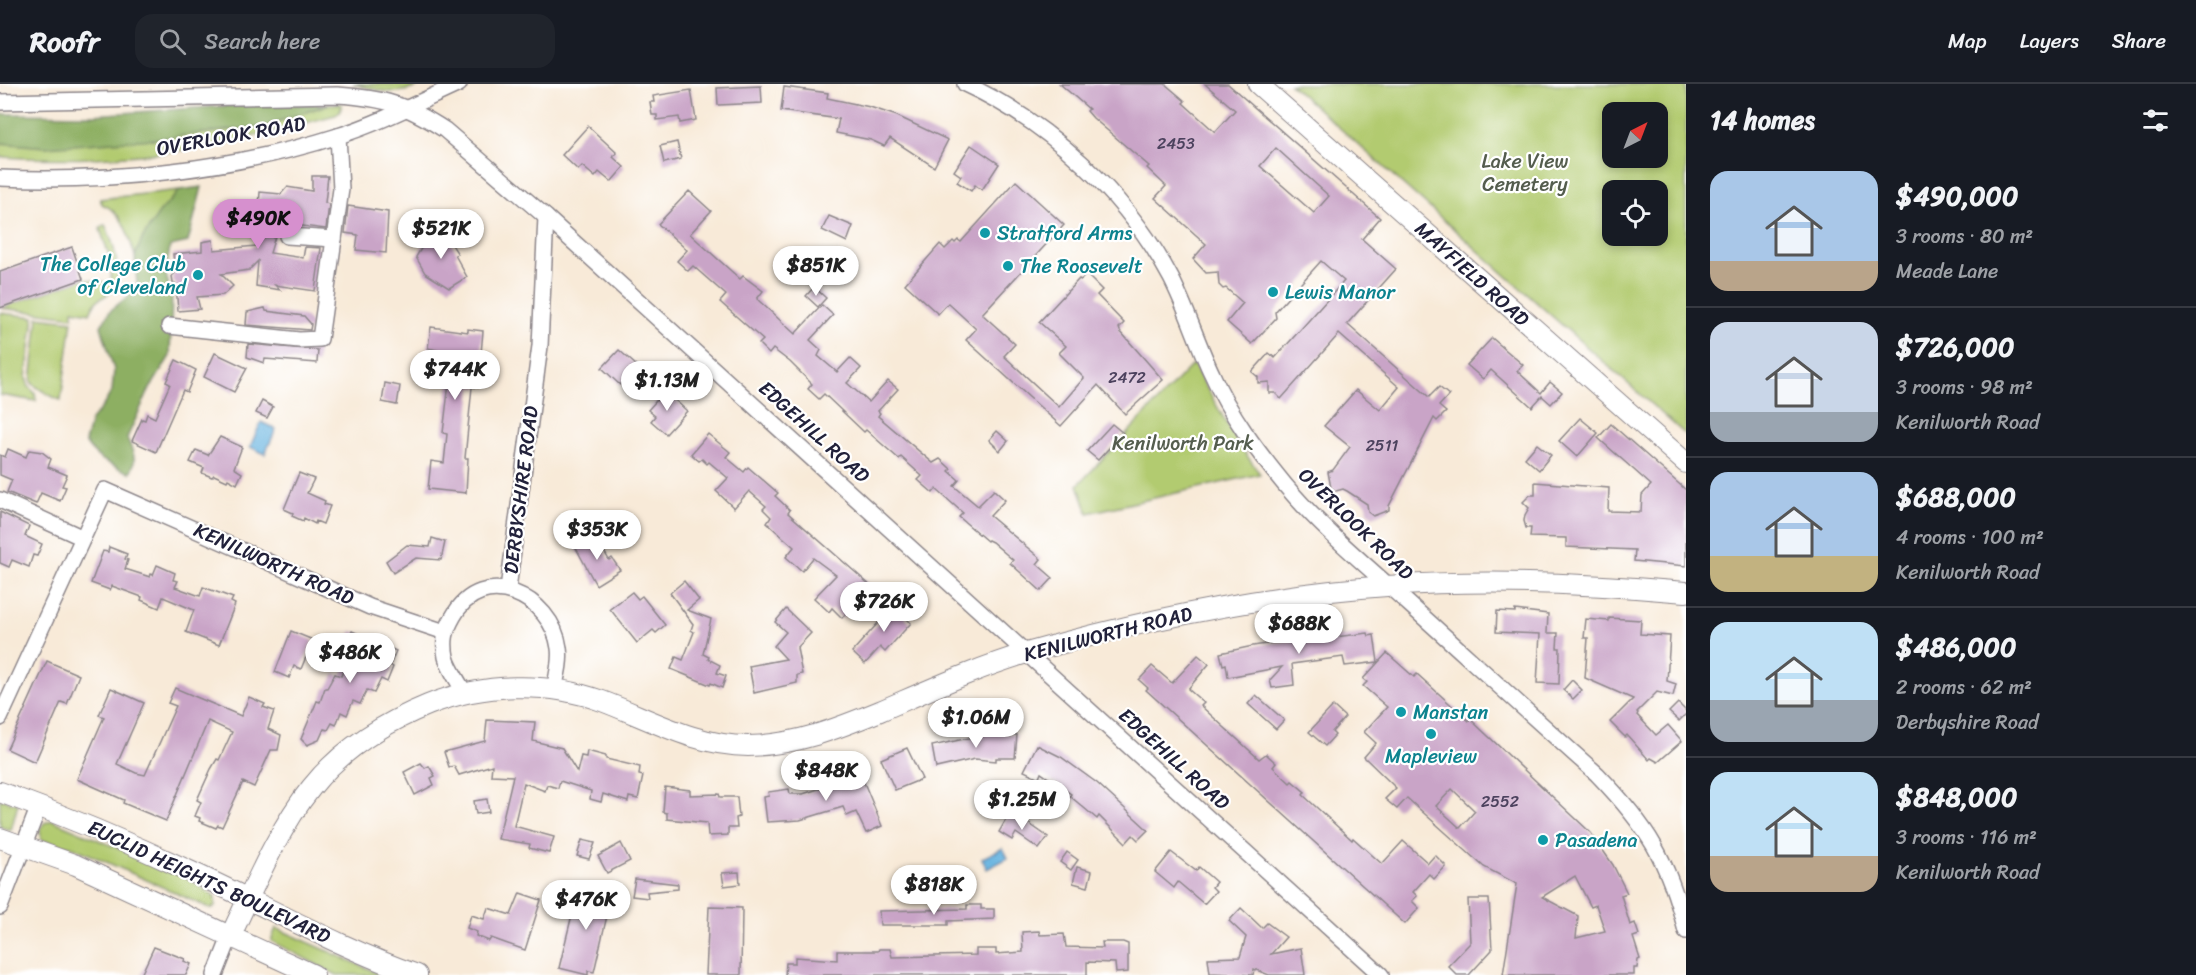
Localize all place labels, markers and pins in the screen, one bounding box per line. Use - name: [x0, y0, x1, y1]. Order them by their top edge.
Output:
- pin: $490K: [216, 199, 300, 250]
- pin: $521K: [399, 209, 483, 260]
- place label: Stratford Arms: [997, 216, 1133, 251]
- marker: Stratford Arms: [978, 226, 992, 240]
- pin: $851K: [774, 246, 858, 297]
- place label: The College Club of Cleveland: [40, 247, 187, 305]
- place label: The Roosevelt: [1020, 249, 1143, 284]
- marker: The Roosevelt: [1001, 259, 1015, 273]
- marker: The College Club of Cleveland: [191, 268, 205, 282]
- place label: Lewis Manor: [1285, 275, 1396, 310]
- marker: Lewis Manor: [1266, 285, 1280, 299]
- pin: $744K: [413, 350, 497, 401]
- pin: $1.13M: [618, 361, 716, 412]
- pin: $353K: [555, 510, 639, 561]
- pin: $726K: [842, 582, 926, 633]
- pin: $688K: [1257, 604, 1341, 655]
- pin: $486K: [308, 633, 392, 684]
- place label: Manstan: [1413, 695, 1488, 730]
- pin: $1.06M: [927, 698, 1025, 749]
- marker: Manstan: [1394, 705, 1408, 719]
- marker: Mapleview: [1424, 727, 1438, 741]
- place label: Mapleview: [1385, 739, 1477, 774]
- pin: $848K: [784, 751, 868, 802]
- pin: $1.25M: [973, 780, 1071, 831]
- place label: Pasadena: [1555, 823, 1638, 858]
- marker: Pasadena: [1536, 833, 1550, 847]
- pin: $818K: [892, 865, 976, 916]
- pin: $476K: [544, 880, 628, 931]

